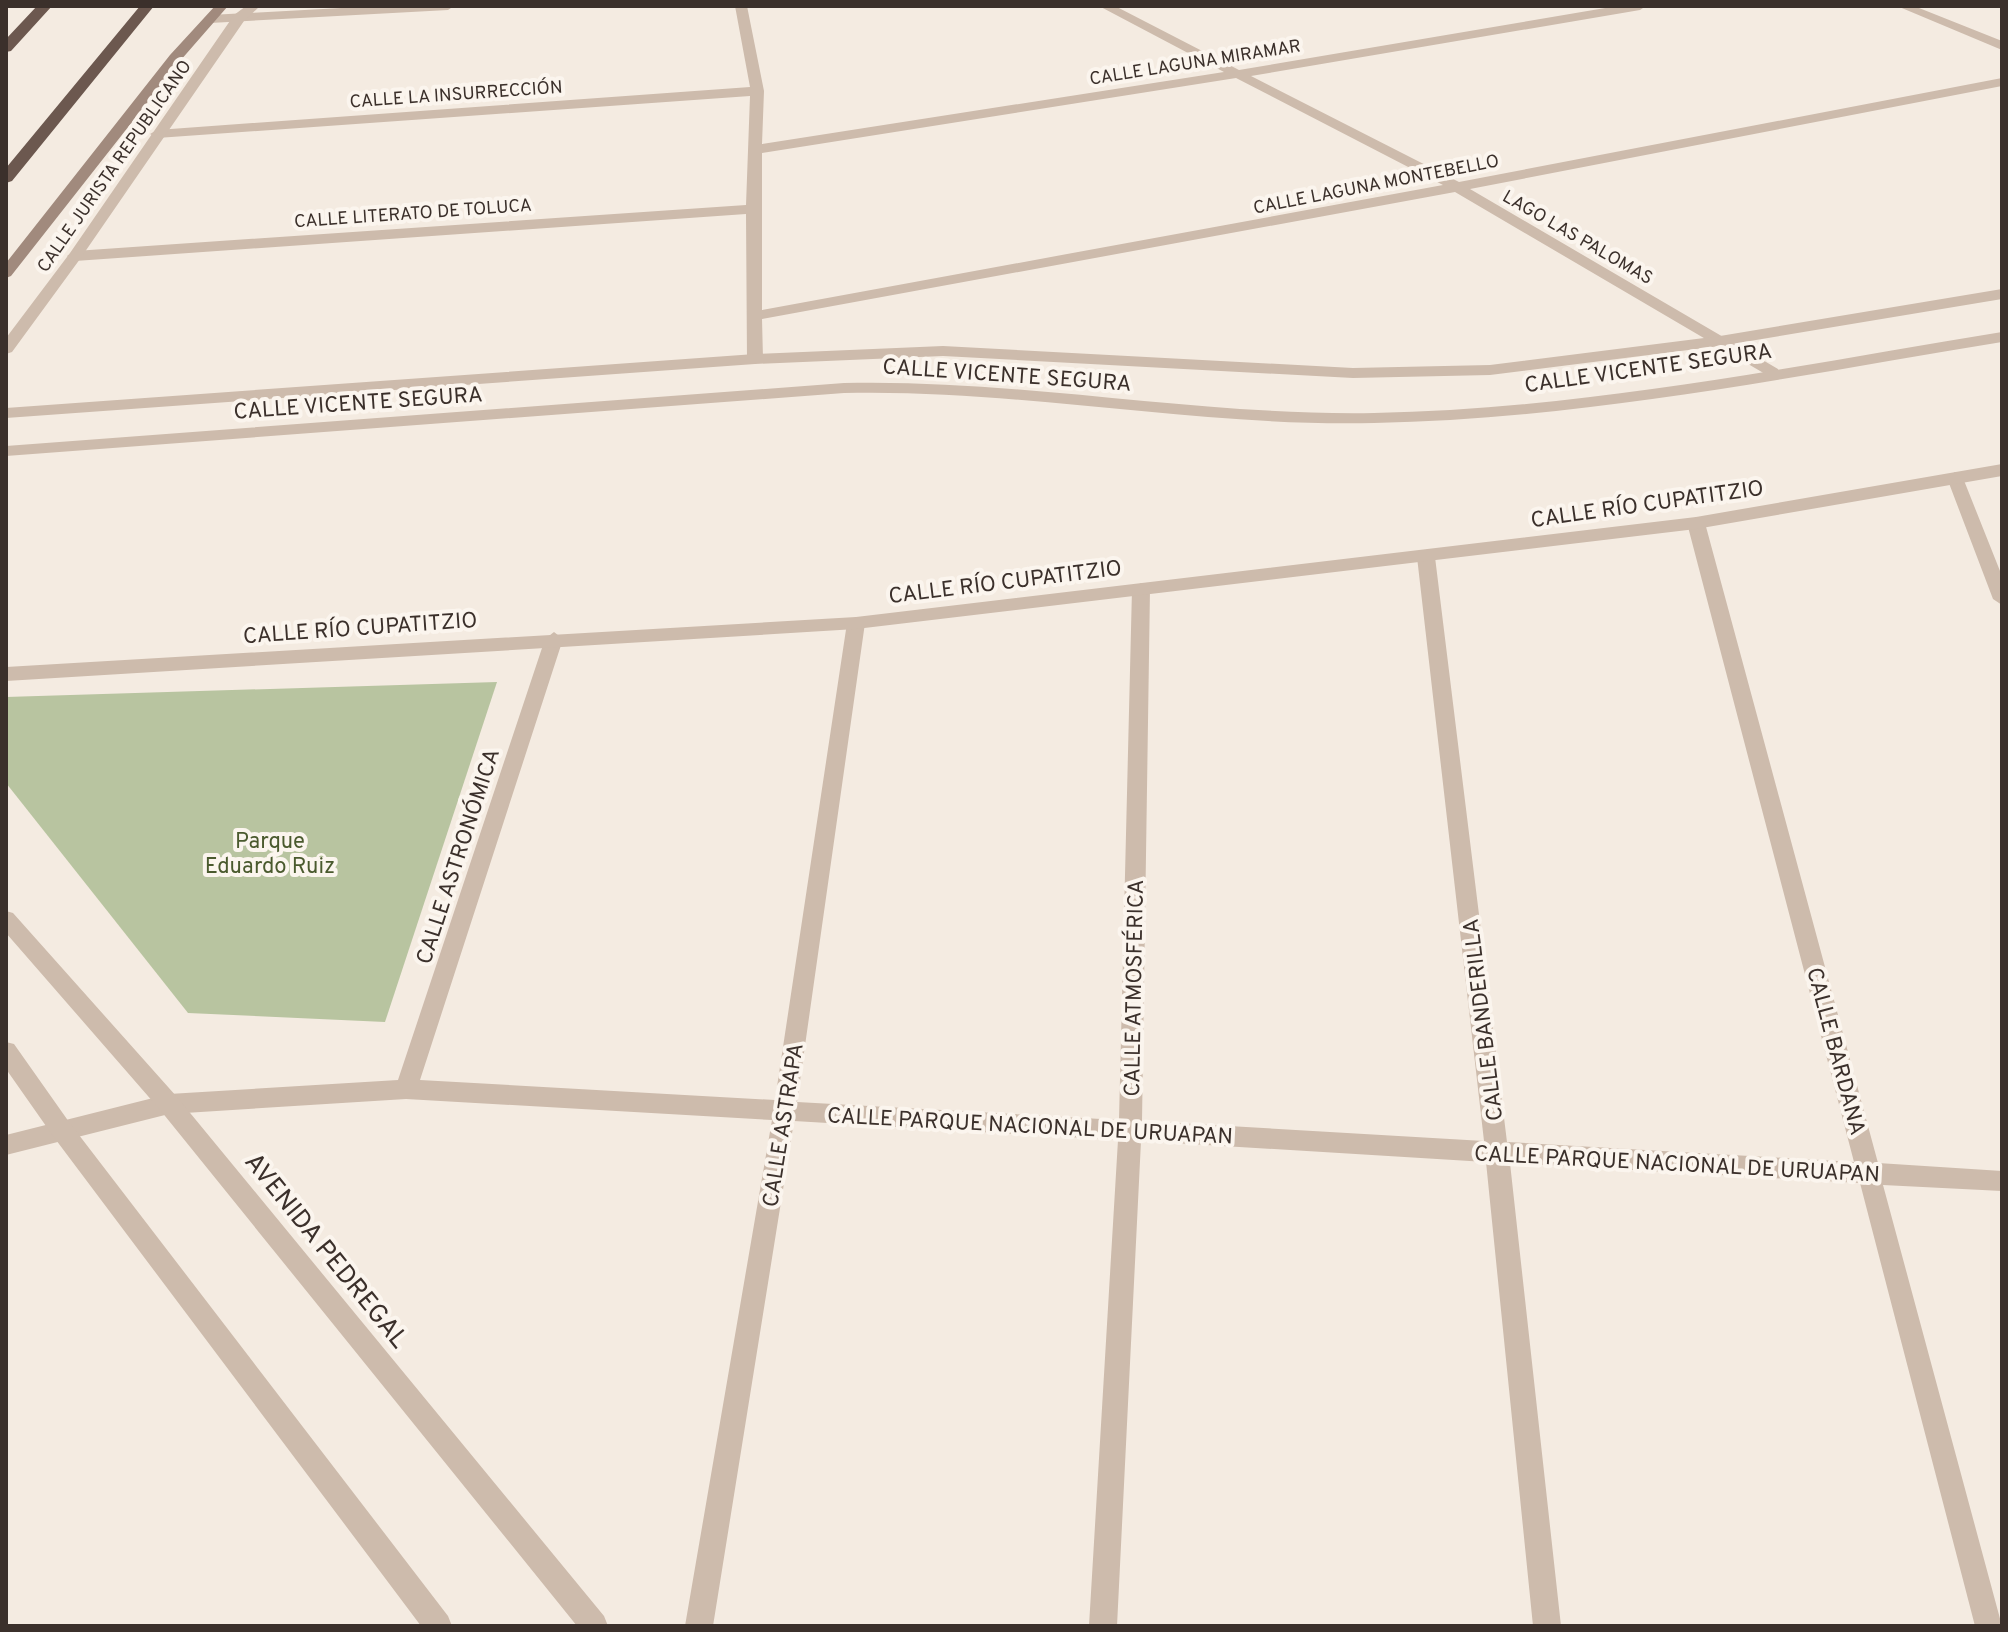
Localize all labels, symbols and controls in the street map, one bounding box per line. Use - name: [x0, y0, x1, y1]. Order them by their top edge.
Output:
- street label: CALLE LAGUNA MIRAMAR: [1088, 35, 1303, 92]
- street label: CALLE JURISTA REPUBLICANO: [33, 56, 198, 278]
- street label: CALLE LA INSURRECCIÓN: [349, 75, 563, 114]
- street label: CALLE LAGUNA MONTEBELLO: [1251, 150, 1501, 221]
- street label: LAGO LAS PALOMAS: [1498, 186, 1657, 291]
- street label: CALLE LITERATO DE TOLUCA: [293, 195, 533, 234]
- street label: CALLE VICENTE SEGURA: [1523, 339, 1774, 400]
- street label: CALLE VICENTE SEGURA: [881, 354, 1132, 399]
- street label: CALLE VICENTE SEGURA: [233, 382, 484, 427]
- street label: CALLE RÍO CUPATITZIO: [1529, 474, 1766, 535]
- street label: CALLE RÍO CUPATITZIO: [887, 554, 1123, 611]
- street label: CALLE RÍO CUPATITZIO: [242, 606, 478, 651]
- street label: CALLE ASTRONÓMICA: [409, 745, 507, 968]
- park label: Parque Eduardo Ruiz: [205, 829, 335, 881]
- street label: CALLE ATMOSFÉRICA: [1118, 879, 1151, 1097]
- street label: CALLE BANDERILLA: [1459, 917, 1510, 1122]
- street label: CALLE BARDANA: [1799, 965, 1870, 1139]
- street label: CALLE ASTRAPA: [758, 1042, 811, 1209]
- street label: CALLE PARQUE NACIONAL DE URUAPAN: [826, 1103, 1234, 1152]
- street label: CALLE PARQUE NACIONAL DE URUAPAN: [1473, 1141, 1881, 1190]
- street label: AVENIDA PEDREGAL: [236, 1147, 414, 1356]

